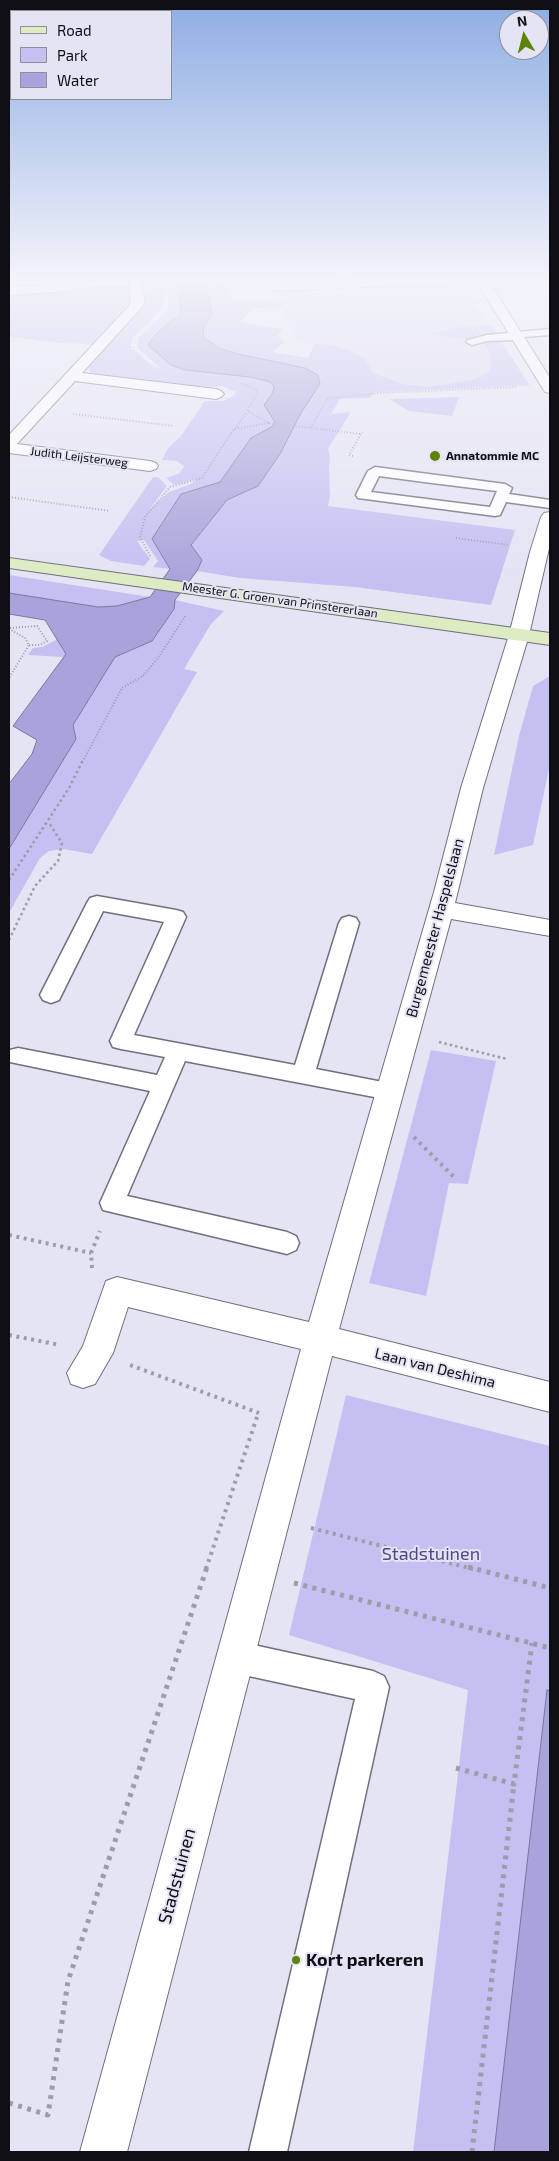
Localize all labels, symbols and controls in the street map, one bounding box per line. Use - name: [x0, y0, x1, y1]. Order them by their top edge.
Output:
- legend: [10, 10, 172, 100]
- north arrow: [499, 10, 549, 60]
- text: N: [516, 12, 528, 30]
- text: Road: [57, 21, 92, 39]
- text: Park: [57, 46, 88, 64]
- text: Water: [57, 71, 99, 89]
- street label: Judith Leijsterweg: [29, 444, 129, 470]
- marker: Annatommie MC: [428, 449, 442, 463]
- place label: Annatommie MC: [446, 449, 539, 463]
- street label: Meester G. Groen van Prinstererlaan: [181, 579, 379, 621]
- street label: Burgemeester Haspelslaan: [402, 837, 468, 1019]
- street label: Laan van Deshima: [373, 1344, 497, 1392]
- park label: Stadstuinen: [382, 1543, 480, 1565]
- street label: Stadstuinen: [154, 1826, 200, 1926]
- place label: Kort parkeren: [306, 1949, 424, 1971]
- marker: Kort parkeren: [290, 1954, 302, 1966]

